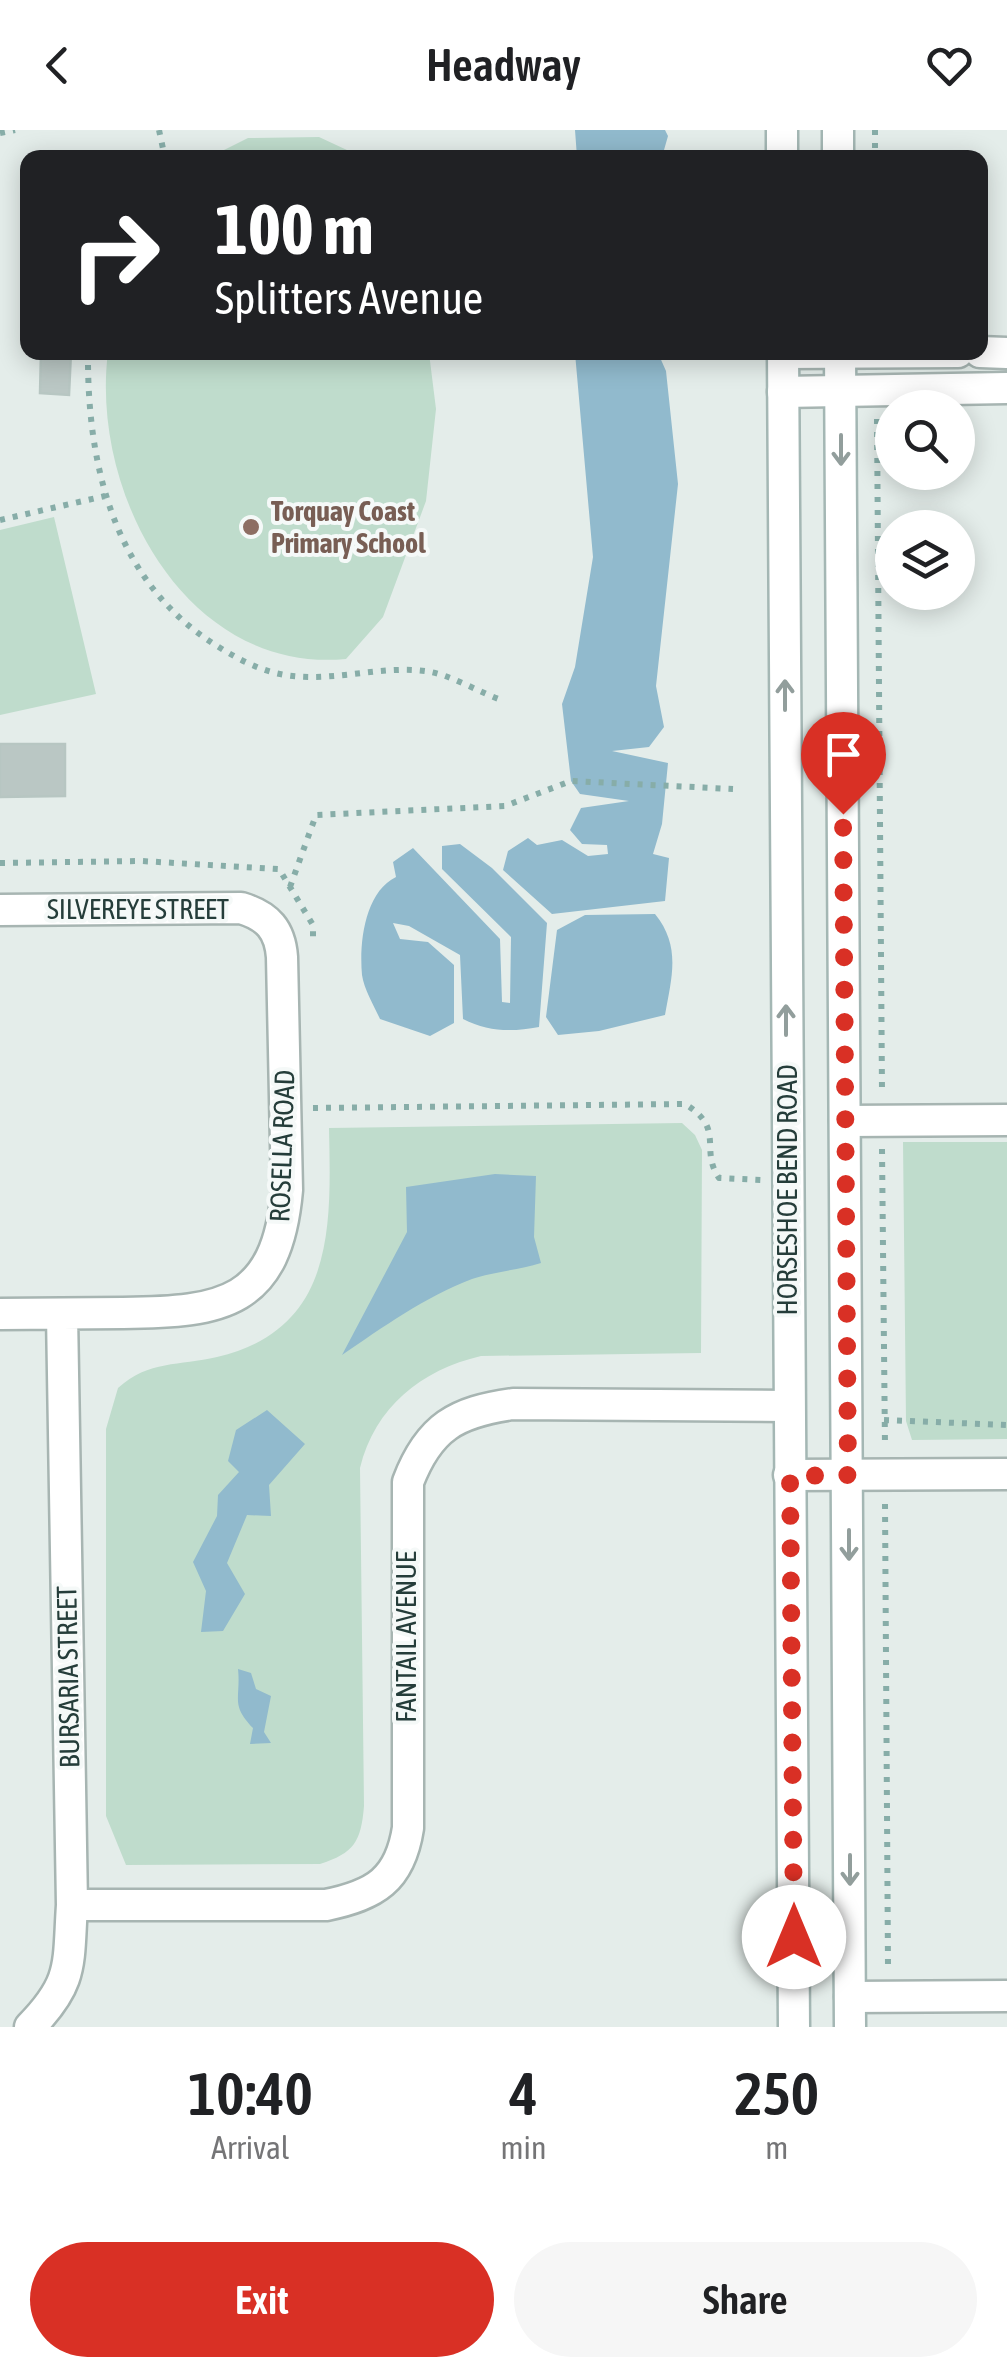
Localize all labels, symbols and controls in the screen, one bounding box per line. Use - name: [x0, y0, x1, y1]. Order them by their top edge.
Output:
- icon: back: [30, 38, 85, 93]
- icon: heart: [922, 38, 977, 93]
- text: Headway: [426, 39, 581, 91]
- text: 100 m: [215, 189, 374, 269]
- icon: right: [50, 190, 180, 320]
- text: Splitters Avenue: [215, 272, 483, 324]
- map controls: [875, 390, 975, 610]
- button: search: [875, 390, 975, 490]
- one-way arrow: [832, 432, 850, 465]
- place label: Torquay Coast Primary School: [271, 495, 426, 559]
- button: layers: [875, 510, 975, 610]
- marker: Torquay Coast Primary School: [240, 516, 262, 538]
- one-way arrow: [775, 679, 794, 711]
- pin: [801, 712, 886, 815]
- icon: arrive: [816, 727, 871, 782]
- street label: SILVEREYE STREET: [47, 893, 229, 925]
- one-way arrow: [776, 1004, 796, 1036]
- street label: HORSESHOE BEND ROAD: [771, 1064, 803, 1316]
- street label: ROSELLA ROAD: [263, 1069, 301, 1223]
- one-way arrow: [840, 1528, 858, 1560]
- street label: FANTAIL AVENUE: [390, 1551, 422, 1723]
- street label: BURSARIA STREET: [50, 1586, 86, 1768]
- one-way arrow: [840, 1852, 860, 1885]
- position arrow: [742, 1885, 846, 1989]
- text: 10:40: [188, 2059, 313, 2128]
- text: 4: [509, 2059, 538, 2128]
- text: 250: [734, 2059, 819, 2128]
- text: Arrival: [211, 2129, 289, 2166]
- text: min: [501, 2129, 546, 2166]
- text: m: [765, 2129, 788, 2166]
- button: Exit: [30, 2242, 494, 2357]
- button: Share: [514, 2242, 977, 2357]

